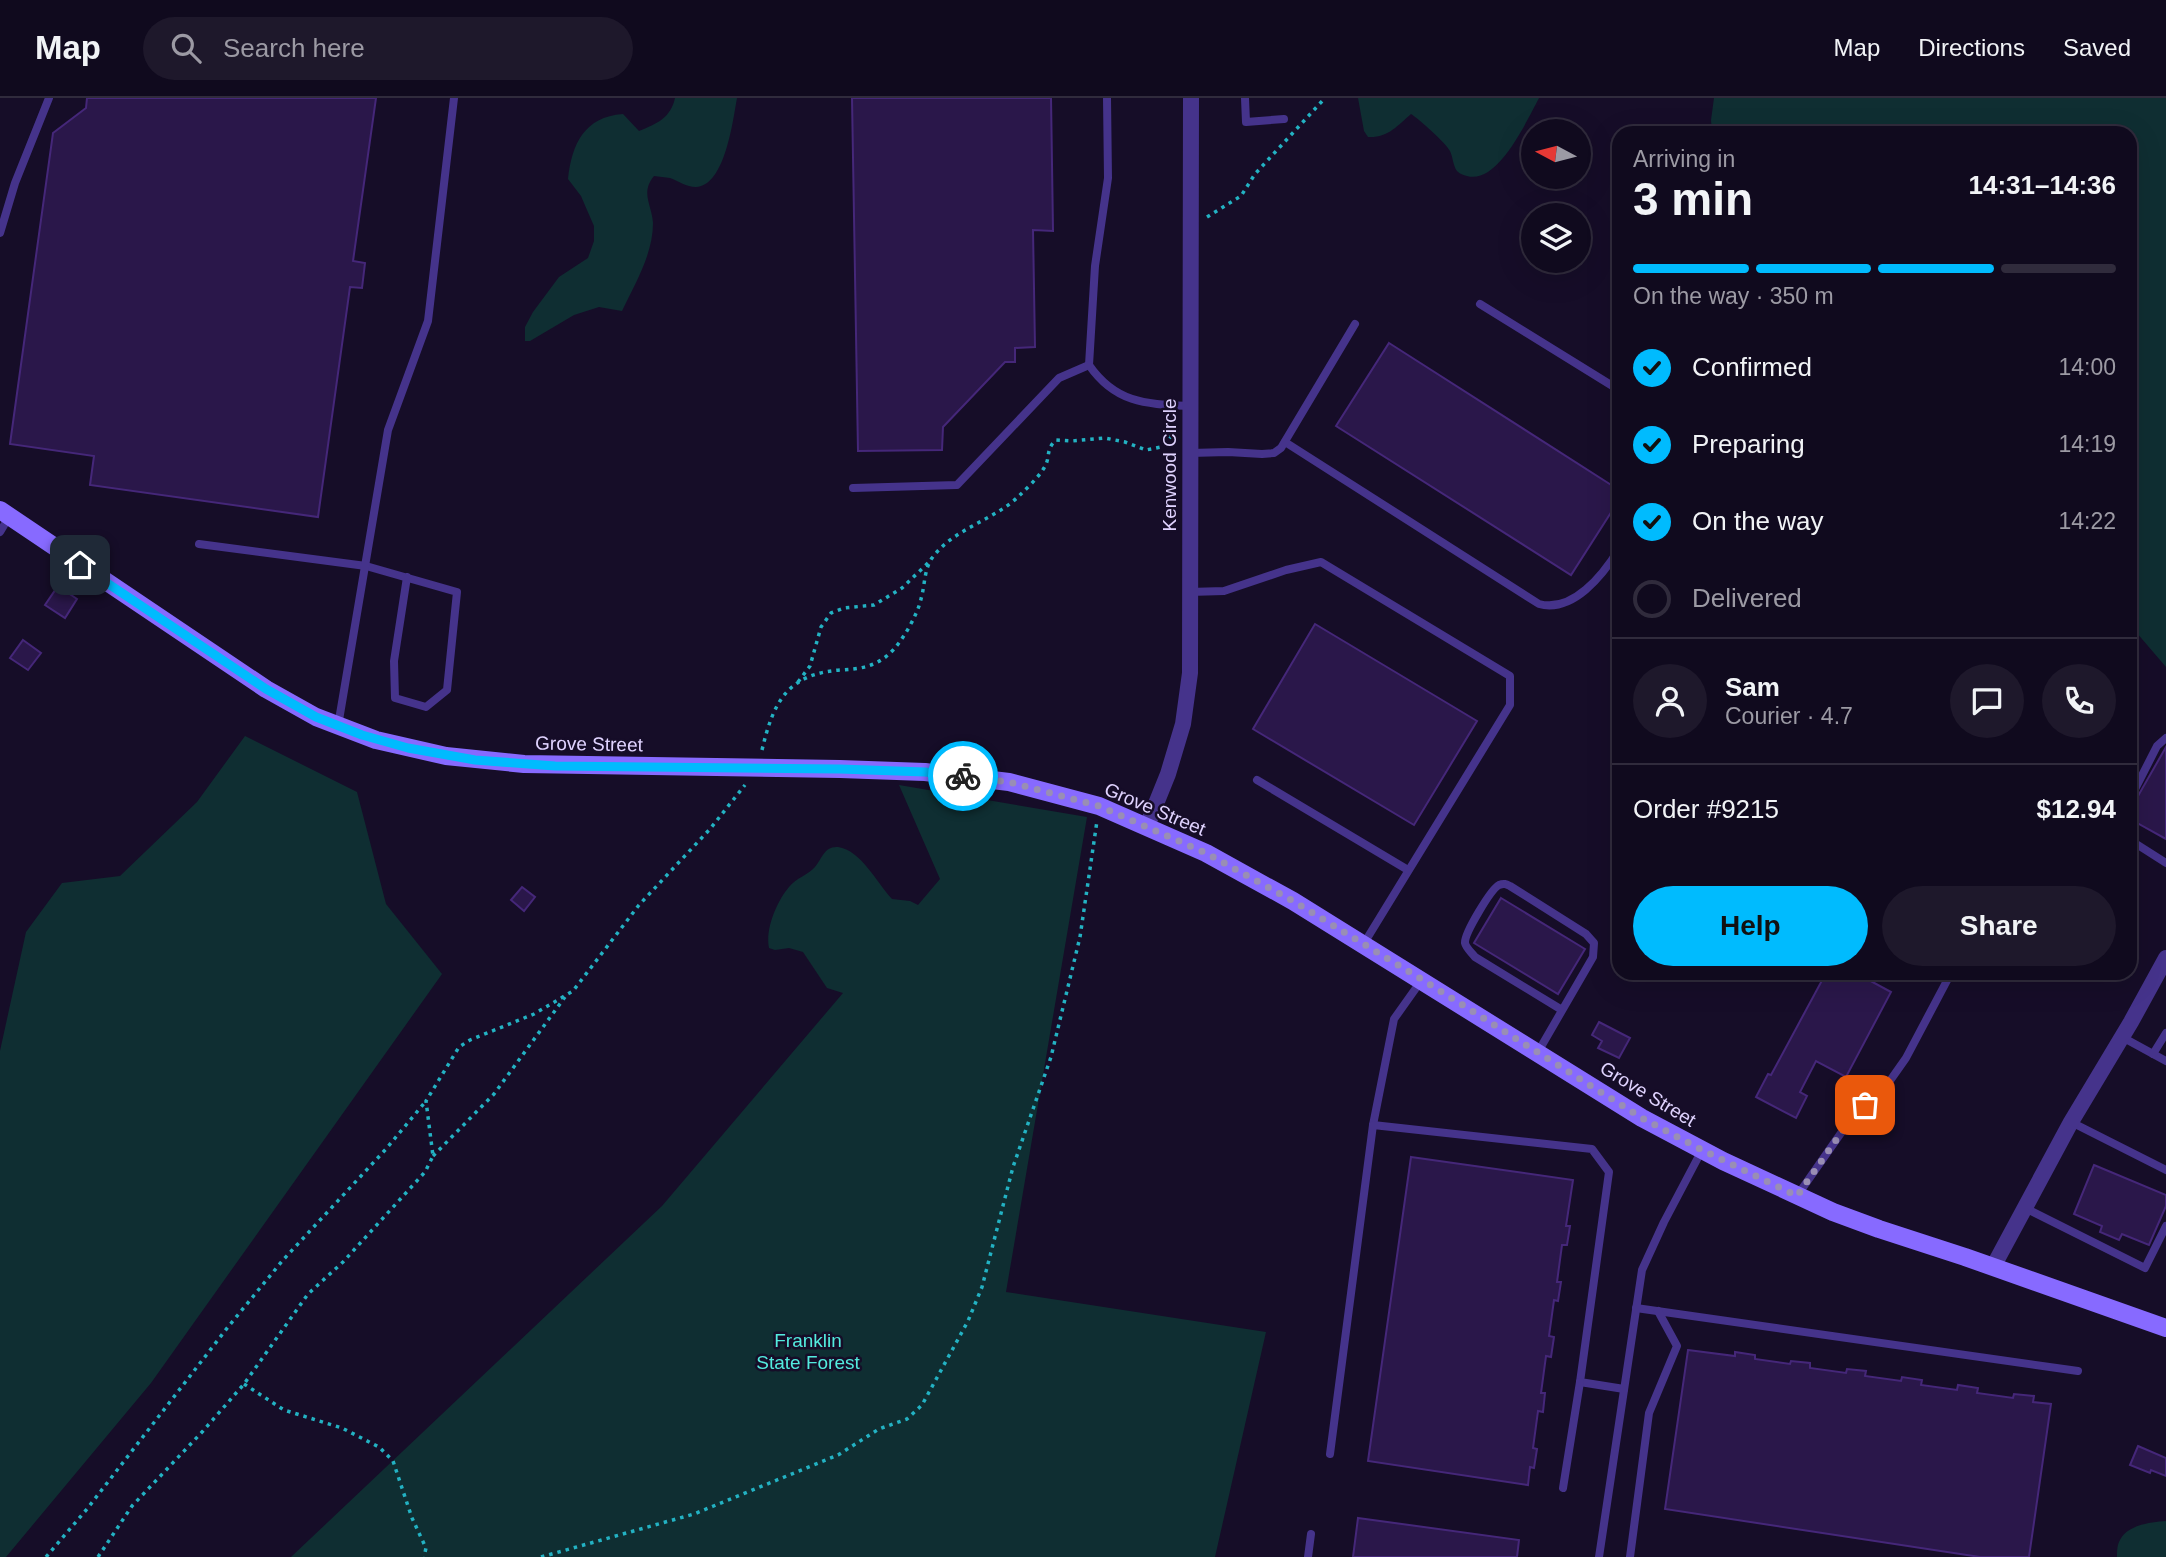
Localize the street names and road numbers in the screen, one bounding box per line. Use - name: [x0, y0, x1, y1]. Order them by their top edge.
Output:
- street label: Kenwood Circle: [1159, 398, 1180, 532]
- street label: Grove Street: [535, 733, 644, 755]
- street label: Grove Street: [1101, 778, 1209, 840]
- street label: Grove Street: [1596, 1057, 1700, 1131]

